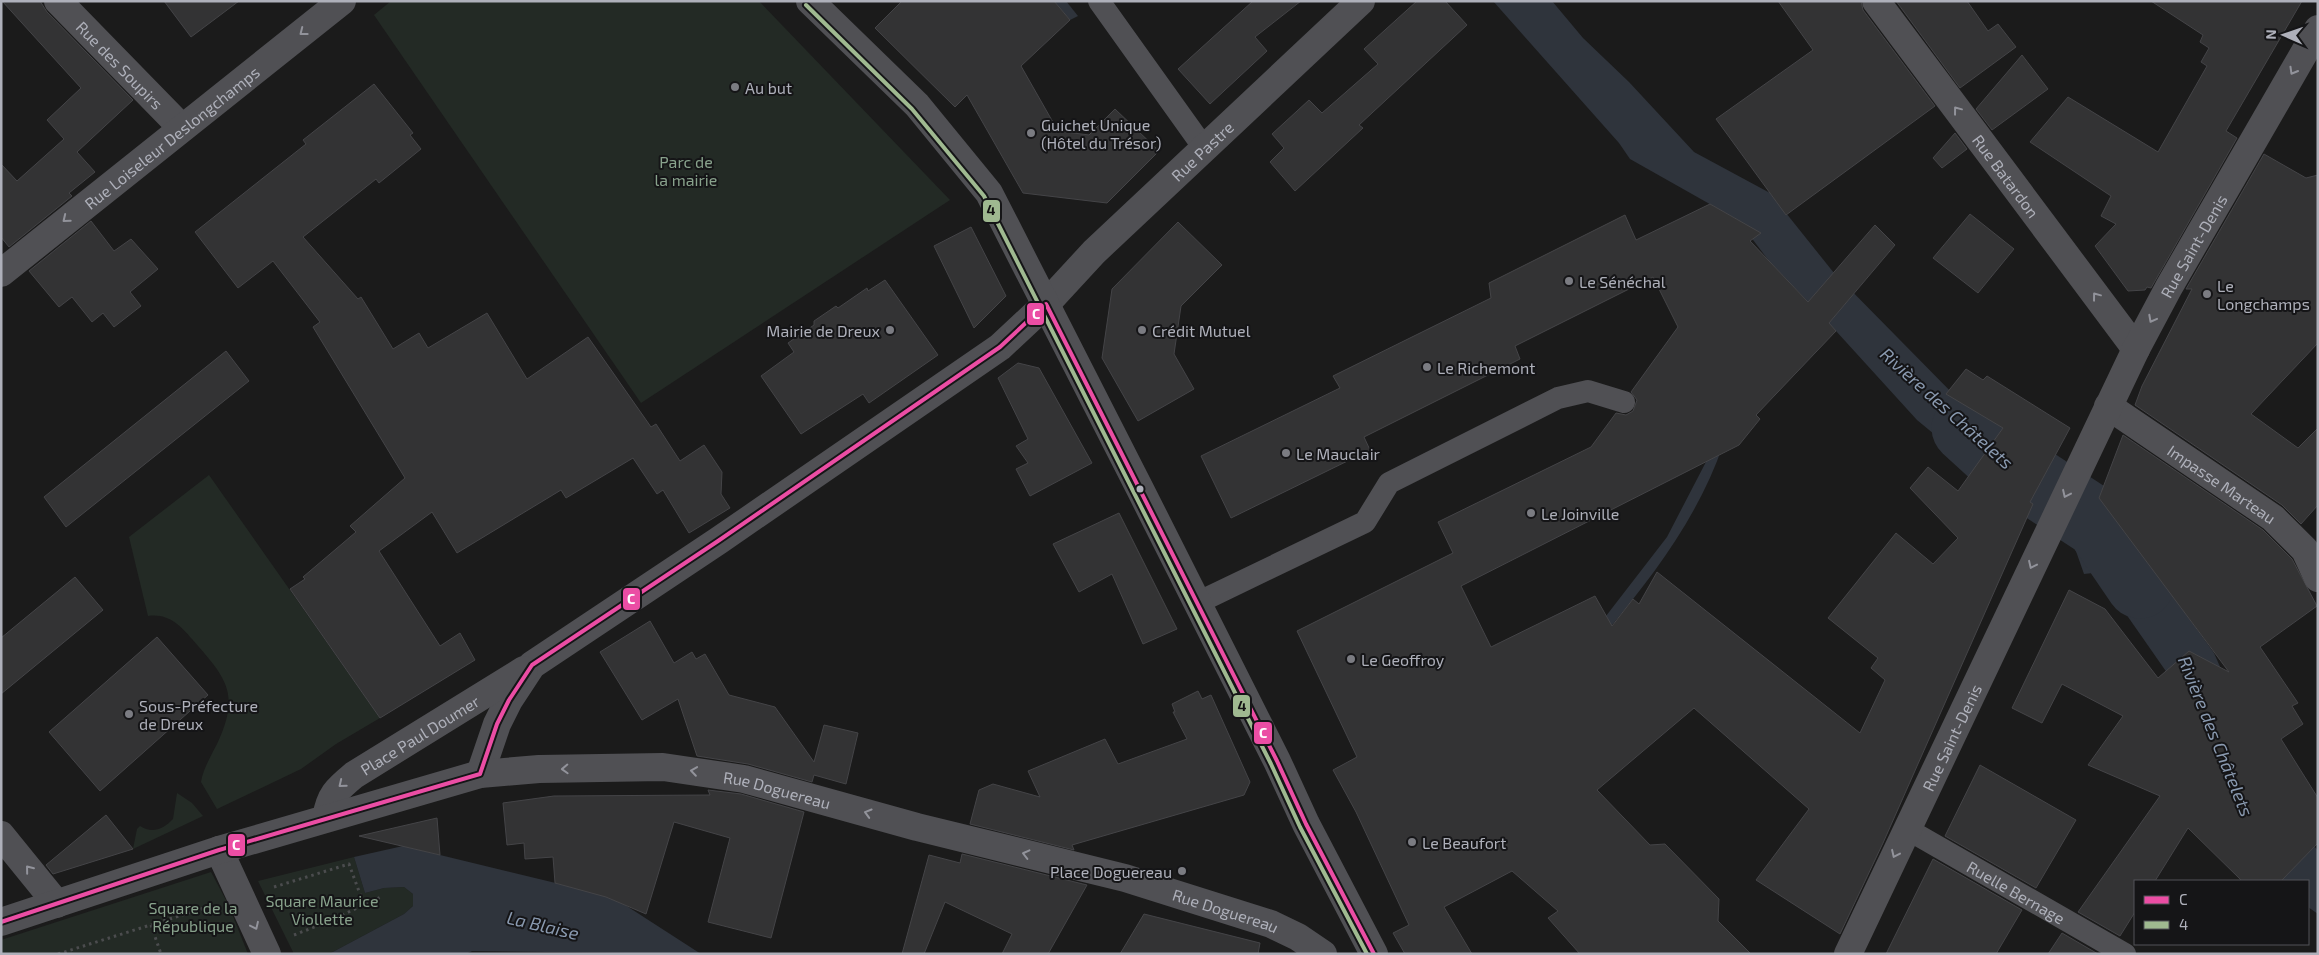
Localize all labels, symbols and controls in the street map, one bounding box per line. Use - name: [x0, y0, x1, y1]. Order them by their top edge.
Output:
- north arrow: [2259, 10, 2309, 60]
- street label: Rue des Soupirs: [73, 17, 167, 113]
- one-way arrow: [300, 26, 309, 35]
- text: N: [2262, 29, 2279, 40]
- street label: Rue Loiseleur Deslongchamps: [80, 62, 263, 212]
- one-way arrow: [2290, 66, 2300, 75]
- place label: Au but: [745, 78, 792, 97]
- marker: Au but: [729, 81, 741, 93]
- one-way arrow: [1954, 106, 1963, 116]
- place label: Guichet Unique (Hôtel du Trésor): [1041, 115, 1161, 152]
- street label: Rue Pastre: [1167, 117, 1237, 184]
- marker: Guichet Unique (Hôtel du Trésor): [1025, 127, 1037, 139]
- street label: Rue Batardon: [1969, 130, 2044, 221]
- park label: Parc de la mairie: [655, 152, 717, 189]
- street label: Rue Saint-Denis: [2156, 191, 2230, 301]
- line badge: 4: [982, 199, 1001, 223]
- text: 4: [987, 201, 996, 218]
- one-way arrow: [63, 214, 72, 223]
- place label: Le Sénéchal: [1579, 272, 1666, 291]
- marker: Le Sénéchal: [1563, 275, 1575, 287]
- place label: Le Longchamps: [2217, 276, 2310, 313]
- marker: Le Longchamps: [2201, 288, 2213, 300]
- one-way arrow: [2094, 293, 2102, 302]
- line badge: C: [1026, 302, 1045, 326]
- text: C: [1032, 305, 1040, 322]
- one-way arrow: [2148, 313, 2158, 322]
- place label: Mairie de Dreux: [766, 321, 881, 340]
- place label: Crédit Mutuel: [1152, 321, 1251, 340]
- marker: Mairie de Dreux: [884, 324, 896, 336]
- marker: Crédit Mutuel: [1136, 324, 1148, 336]
- water label: Rivière des Châtelets: [1876, 343, 2018, 473]
- place label: Le Richemont: [1437, 358, 1535, 377]
- marker: Le Richemont: [1421, 361, 1433, 373]
- street label: Impasse Marteau: [2164, 440, 2280, 527]
- place label: Le Mauclair: [1296, 444, 1381, 463]
- marker: Le Mauclair: [1280, 447, 1292, 459]
- unlabelled marker: [1135, 484, 1145, 494]
- one-way arrow: [2061, 489, 2072, 498]
- place label: Le Joinville: [1541, 504, 1619, 523]
- marker: Le Joinville: [1525, 507, 1537, 519]
- one-way arrow: [2028, 560, 2039, 569]
- line badge: C: [622, 587, 641, 611]
- text: C: [627, 590, 635, 607]
- place label: Le Geoffroy: [1361, 650, 1445, 669]
- marker: Le Geoffroy: [1345, 653, 1357, 665]
- water label: Rivière des Châtelets: [2174, 653, 2258, 819]
- street label: Rue Saint-Denis: [1918, 681, 1985, 794]
- street label: Place Paul Doumer: [357, 690, 483, 778]
- line badge: 4: [1232, 694, 1251, 718]
- place label: Sous-Préfecture de Dreux: [139, 696, 258, 733]
- text: 4: [1238, 697, 1247, 714]
- marker: Sous-Préfecture de Dreux: [123, 708, 135, 720]
- line badge: C: [1253, 721, 1273, 745]
- text: C: [1259, 724, 1267, 741]
- one-way arrow: [561, 763, 569, 774]
- one-way arrow: [689, 767, 698, 777]
- street label: Rue Doguereau: [722, 767, 833, 812]
- one-way arrow: [339, 779, 348, 788]
- one-way arrow: [865, 809, 873, 819]
- line badge: C: [227, 833, 246, 857]
- place label: Le Beaufort: [1422, 833, 1506, 852]
- text: C: [232, 836, 240, 853]
- marker: Le Beaufort: [1406, 836, 1418, 848]
- one-way arrow: [1021, 849, 1030, 860]
- one-way arrow: [1891, 849, 1901, 858]
- street label: Ruelle Bernage: [1964, 856, 2069, 927]
- place label: Place Doguereau: [1050, 862, 1172, 881]
- marker: Place Doguereau: [1176, 865, 1188, 877]
- one-way arrow: [25, 866, 34, 875]
- legend: [2134, 880, 2309, 945]
- street label: Rue Doguereau: [1170, 884, 1282, 936]
- text: C: [2179, 890, 2188, 908]
- park label: Square Maurice Viollette: [266, 891, 378, 928]
- park label: Square de la République: [148, 898, 238, 935]
- water label: La Blaise: [505, 906, 582, 944]
- text: 4: [2179, 915, 2188, 933]
- one-way arrow: [248, 921, 259, 930]

